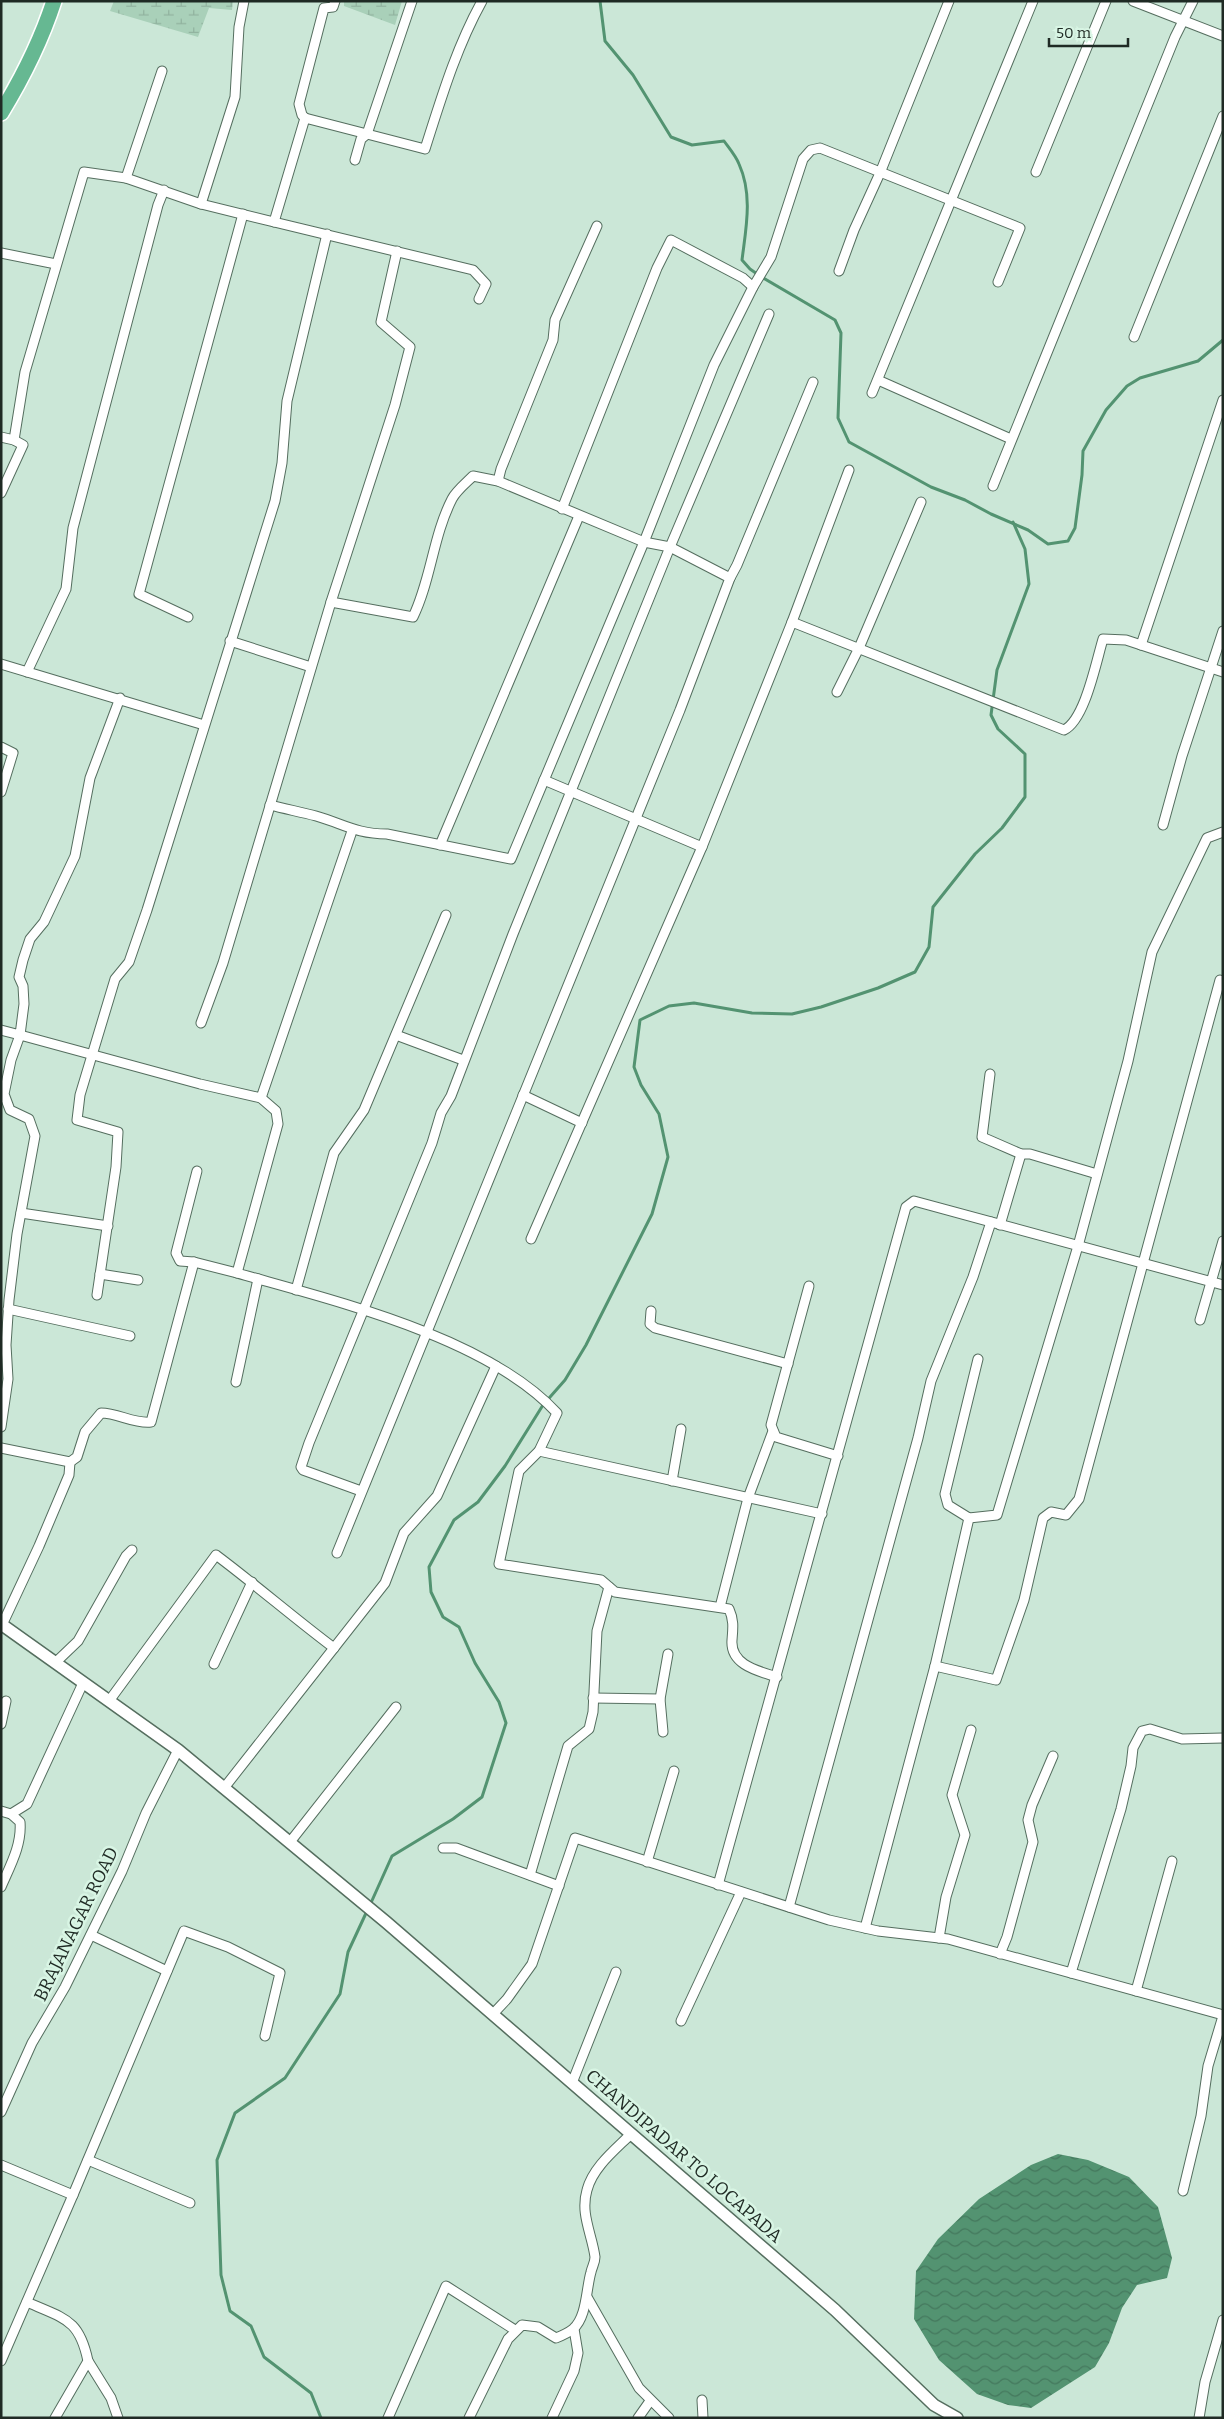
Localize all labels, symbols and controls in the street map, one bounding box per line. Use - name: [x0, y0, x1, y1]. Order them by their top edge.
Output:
- scale bar: [1049, 15, 1128, 47]
- text: 50 m: [1056, 24, 1092, 42]
- street label: BRAJANAGAR ROAD: [29, 1843, 123, 2005]
- street label: CHANDIPADAR TO LOCAPADA: [581, 2065, 787, 2248]

